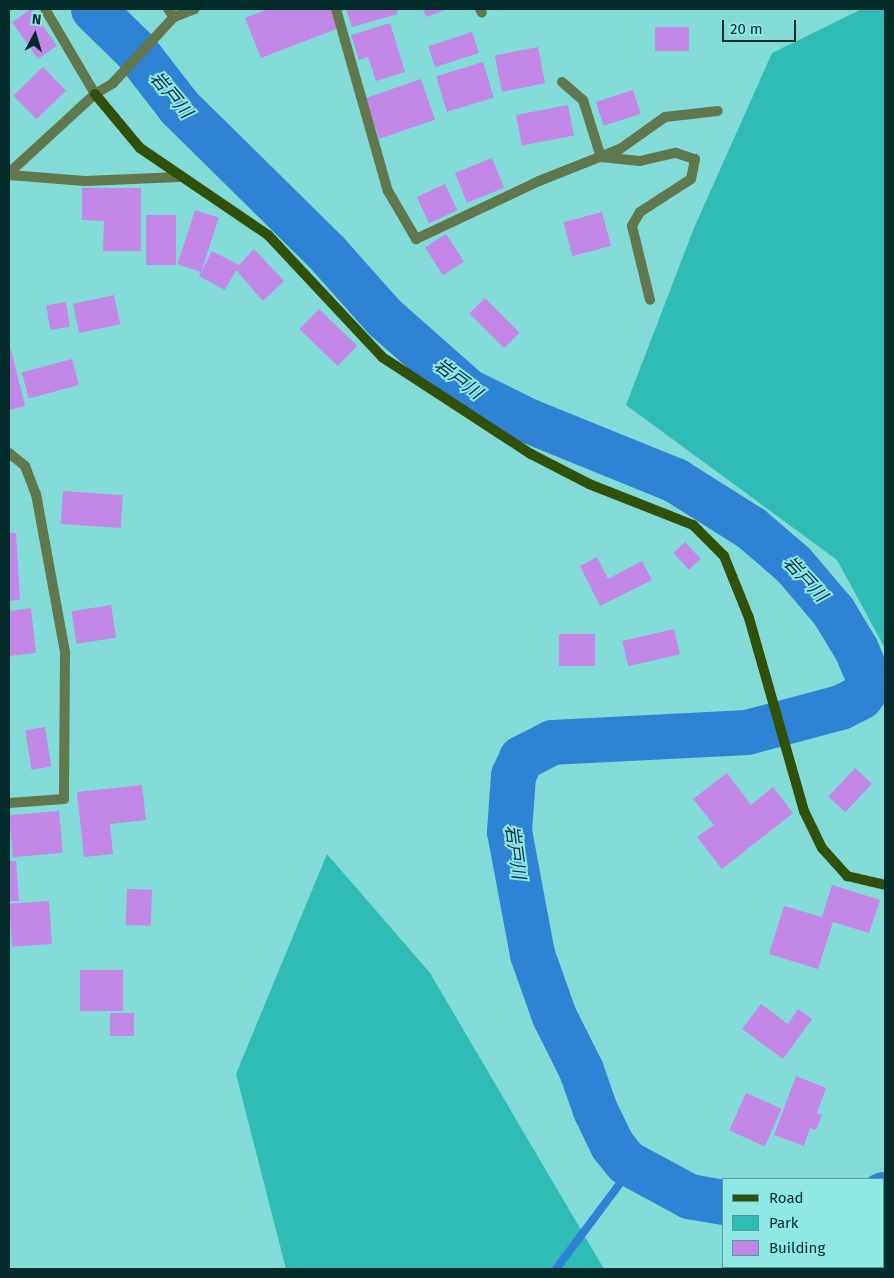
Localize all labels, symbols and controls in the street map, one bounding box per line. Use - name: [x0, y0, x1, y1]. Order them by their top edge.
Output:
- north arrow: [10, 10, 60, 60]
- scale bar: [724, 10, 798, 42]
- text: N: [31, 11, 42, 29]
- text: 20 m: [730, 20, 763, 38]
- water label: 岩戸川: [145, 67, 197, 123]
- water label: 岩戸川: [430, 354, 486, 404]
- water label: 岩戸川: [779, 552, 831, 606]
- water label: 岩戸川: [501, 824, 529, 880]
- legend: [722, 1178, 884, 1268]
- text: Road: [769, 1189, 804, 1207]
- text: Park: [769, 1214, 799, 1232]
- text: Building: [769, 1239, 825, 1257]

